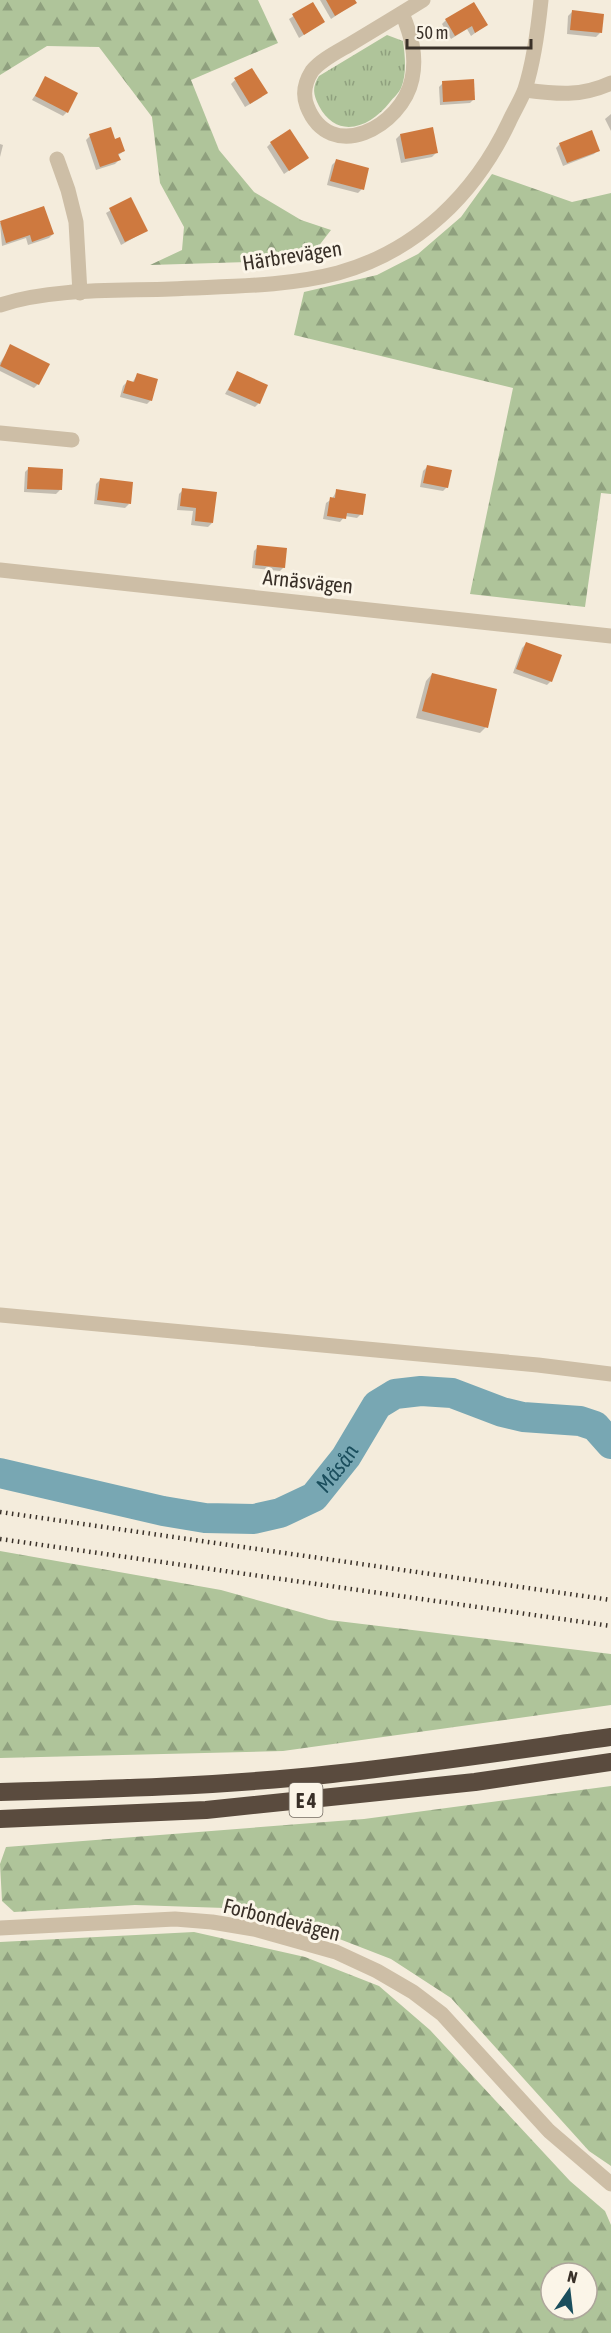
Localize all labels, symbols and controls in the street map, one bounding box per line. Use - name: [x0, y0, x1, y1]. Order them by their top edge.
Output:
- scale bar: [407, 12, 532, 50]
- text: 50 m: [416, 22, 448, 43]
- street label: Härbrevägen: [241, 235, 343, 275]
- street label: Arnäsvägen: [262, 564, 354, 598]
- water label: Måsån: [310, 1439, 364, 1497]
- road number: E 4: [290, 1783, 322, 1817]
- street label: Forbondevägen: [221, 1893, 343, 1945]
- north arrow: [539, 2261, 599, 2321]
- text: N: [566, 2267, 579, 2286]

